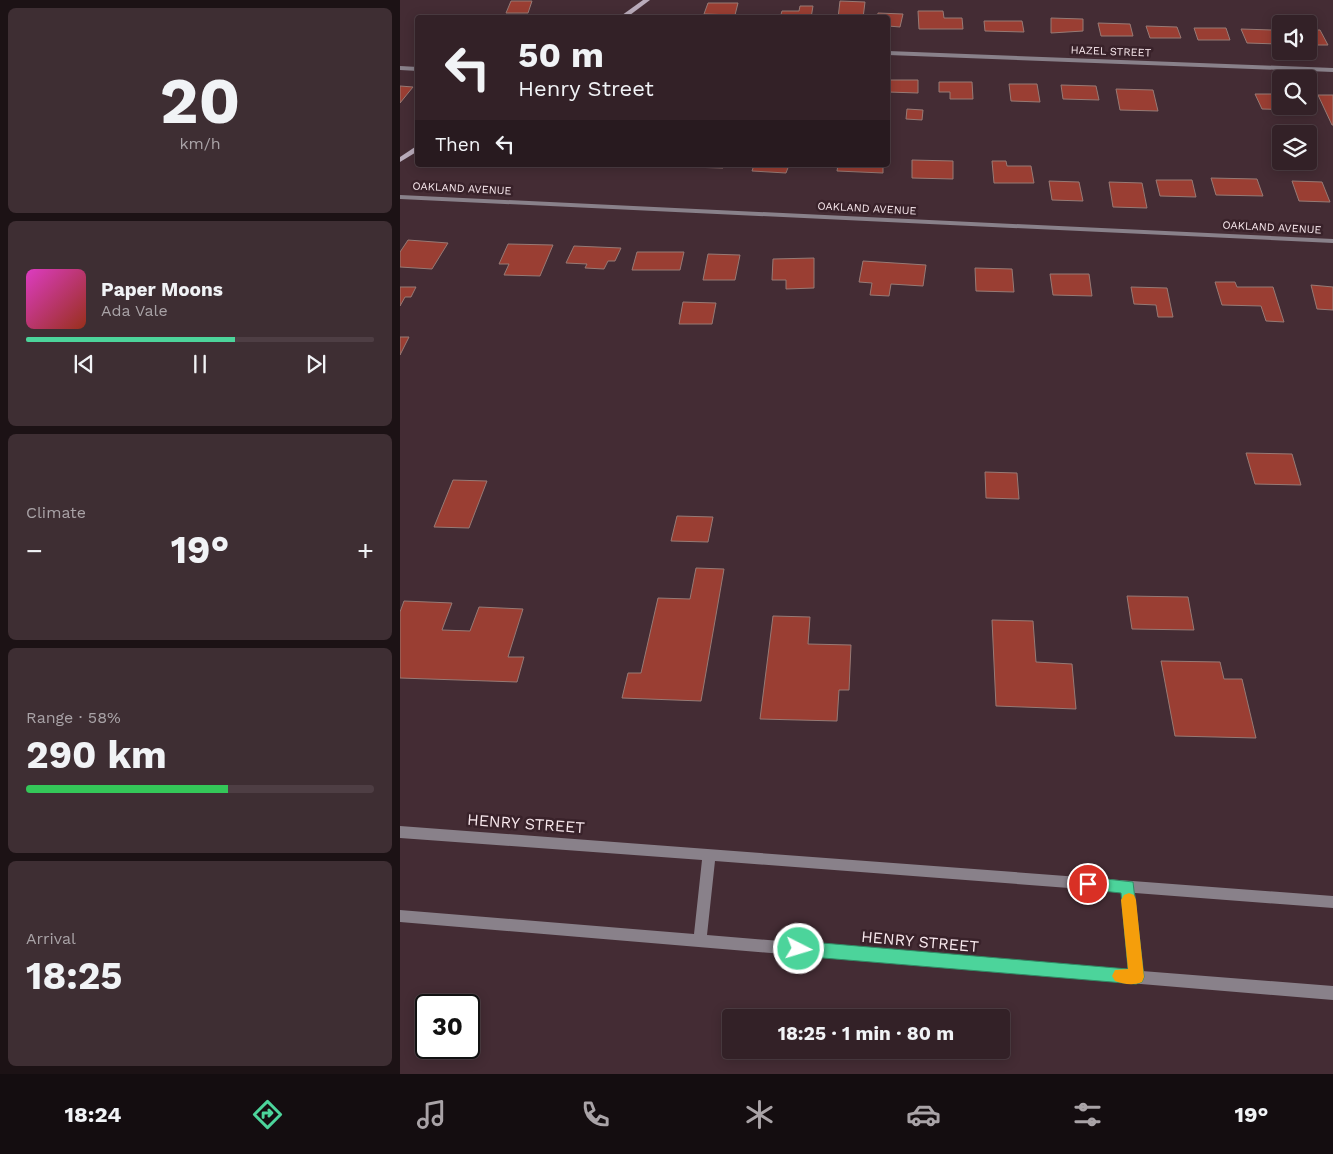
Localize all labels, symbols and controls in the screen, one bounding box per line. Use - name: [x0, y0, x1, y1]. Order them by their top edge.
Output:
- map controls: [1272, 15, 1317, 170]
- button: sound: [1272, 15, 1317, 60]
- text: 50 m: [518, 34, 604, 76]
- icon: left: [435, 35, 500, 100]
- street label: HAZEL STREET: [1070, 44, 1152, 59]
- text: 20: [160, 63, 240, 139]
- button: search: [1272, 70, 1317, 115]
- text: Henry Street: [518, 76, 654, 101]
- button: layers: [1272, 125, 1317, 170]
- icon: left: [491, 130, 519, 158]
- text: Then: [435, 133, 481, 156]
- text: km/h: [179, 134, 221, 153]
- street label: OAKLAND AVENUE: [412, 179, 512, 198]
- street label: OAKLAND AVENUE: [817, 199, 917, 218]
- street label: OAKLAND AVENUE: [1222, 218, 1322, 237]
- text: Paper Moons: [101, 278, 223, 301]
- text: Ada Vale: [101, 301, 168, 320]
- icon: previous: [70, 350, 98, 378]
- icon: pause: [186, 350, 214, 378]
- icon: next: [302, 350, 330, 378]
- text: Climate: [26, 503, 86, 522]
- text: 19°: [171, 528, 229, 572]
- text: −: [26, 534, 43, 567]
- text: +: [357, 534, 374, 567]
- text: Range · 58%: [26, 708, 121, 727]
- text: 290 km: [26, 733, 167, 777]
- street label: HENRY STREET: [466, 810, 586, 837]
- pin: [1067, 863, 1109, 905]
- icon: arrive: [1074, 870, 1102, 898]
- position arrow: [772, 922, 824, 974]
- street label: HENRY STREET: [860, 927, 980, 956]
- text: Arrival: [26, 929, 76, 948]
- text: 18:25: [26, 954, 122, 998]
- speed limit sign: 30: [415, 994, 480, 1059]
- text: 18:25 · 1 min · 80 m: [778, 1022, 954, 1045]
- icon: directions: [250, 1097, 285, 1132]
- icon: music: [414, 1097, 449, 1132]
- icon: phone: [578, 1097, 613, 1132]
- icon: climate: [742, 1097, 777, 1132]
- icon: car: [906, 1097, 941, 1132]
- icon: filters: [1070, 1097, 1105, 1132]
- text: 18:24: [65, 1102, 121, 1127]
- text: 19°: [1234, 1102, 1268, 1127]

